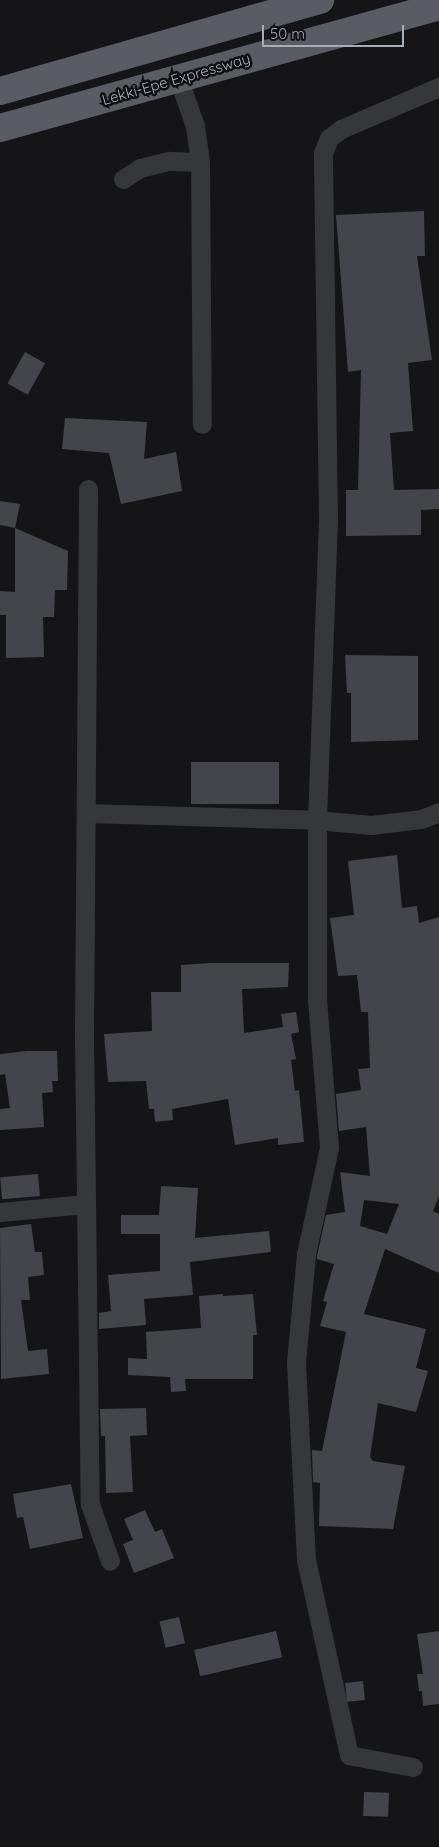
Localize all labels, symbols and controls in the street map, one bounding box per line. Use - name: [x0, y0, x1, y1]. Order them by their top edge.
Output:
- scale bar: [264, 15, 406, 47]
- text: 50 m: [270, 24, 305, 43]
- street label: Lekki-Epe Expressway: [100, 49, 252, 109]

